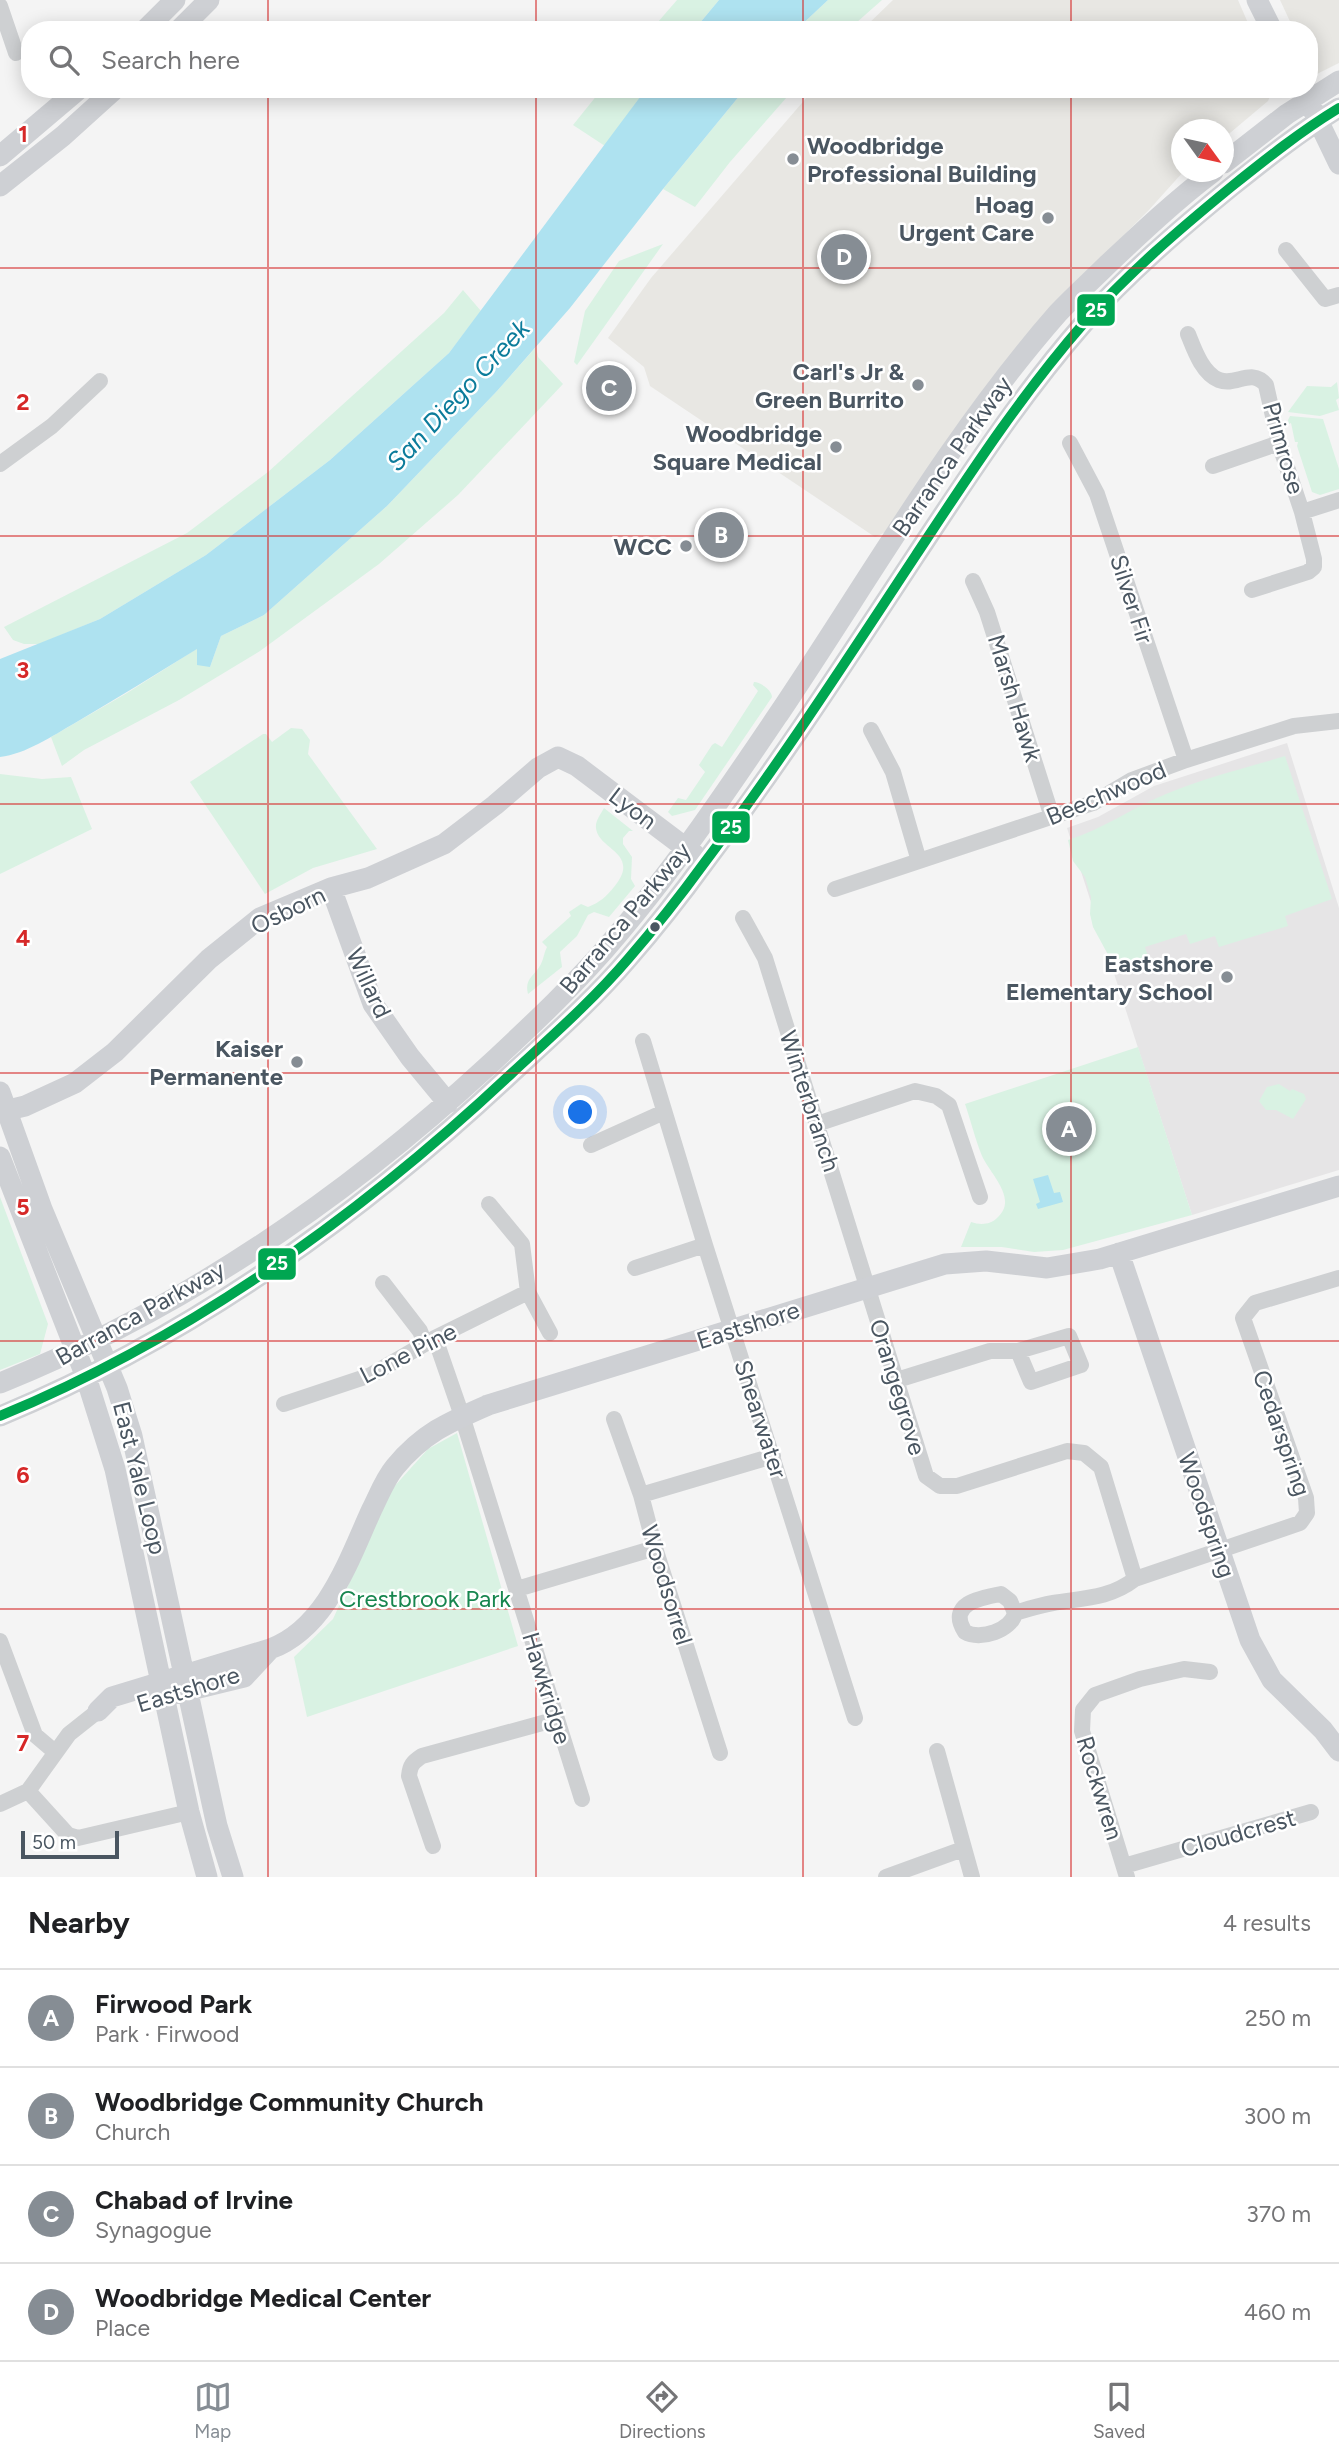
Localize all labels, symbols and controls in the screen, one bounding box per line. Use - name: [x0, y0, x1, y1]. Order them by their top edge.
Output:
- search box: [21, 21, 1318, 98]
- icon: search: [45, 41, 83, 79]
- text: Search here: [101, 44, 240, 76]
- north arrow: [1171, 119, 1234, 182]
- text: 1: [18, 120, 28, 148]
- place label: Woodbridge Professional Building: [807, 131, 1037, 188]
- marker: Woodbridge Professional Building: [785, 151, 801, 167]
- place label: Hoag Urgent Care: [899, 190, 1034, 247]
- marker: Hoag Urgent Care: [1040, 210, 1056, 226]
- pin: D: [821, 231, 867, 283]
- line badge: 25: [1076, 293, 1116, 327]
- text: 25: [1085, 299, 1107, 322]
- water label: San Diego Creek: [380, 311, 537, 477]
- place label: Carl's Jr & Green Burrito: [755, 357, 904, 414]
- pin: C: [586, 362, 632, 414]
- street label: Barranca Parkway: [886, 370, 1018, 542]
- marker: Carl's Jr & Green Burrito: [910, 377, 926, 393]
- text: 2: [16, 388, 30, 416]
- street label: Primrose: [1257, 399, 1311, 497]
- place label: Woodbridge Square Medical: [652, 419, 822, 476]
- marker: Woodbridge Square Medical: [828, 439, 844, 455]
- pin: B: [698, 509, 744, 561]
- place label: WCC: [614, 532, 672, 561]
- marker: WCC: [678, 538, 694, 554]
- street label: Silver Fir: [1104, 551, 1160, 647]
- street label: Marsh Hawk: [982, 631, 1048, 766]
- text: 3: [17, 656, 29, 684]
- street label: Beechwood: [1042, 755, 1170, 831]
- street label: Lyon: [603, 781, 663, 835]
- line badge: 25: [711, 810, 751, 844]
- text: 25: [720, 816, 742, 839]
- street label: Barranca Parkway: [553, 836, 697, 1000]
- street label: Osborn: [246, 880, 330, 940]
- unlabelled marker: [648, 920, 662, 934]
- text: 4: [16, 924, 30, 952]
- street label: Willard: [340, 944, 398, 1022]
- place label: Eastshore Elementary School: [1006, 949, 1213, 1006]
- marker: Eastshore Elementary School: [1219, 969, 1235, 985]
- street label: Winterbranch: [774, 1027, 846, 1175]
- place label: Kaiser Permanente: [149, 1034, 283, 1091]
- marker: Kaiser Permanente: [289, 1054, 305, 1070]
- your location: [563, 1095, 597, 1129]
- pin: A: [1046, 1103, 1092, 1155]
- text: 5: [16, 1193, 30, 1221]
- line badge: 25: [257, 1247, 297, 1281]
- text: 25: [266, 1252, 288, 1275]
- street label: Barranca Parkway: [50, 1254, 230, 1371]
- street label: Eastshore: [693, 1295, 803, 1355]
- street label: Orangegrove: [864, 1315, 932, 1459]
- street label: Lone Pine: [355, 1316, 461, 1390]
- street label: Shearwater: [728, 1356, 794, 1482]
- street label: Cedarspring: [1247, 1366, 1317, 1500]
- street label: East Yale Loop: [107, 1398, 173, 1558]
- street label: Woodspring: [1172, 1449, 1242, 1581]
- text: 6: [16, 1461, 30, 1489]
- street label: Woodsorrel: [635, 1522, 699, 1648]
- park label: Crestbrook Park: [339, 1584, 511, 1613]
- street label: Hawkridge: [516, 1629, 578, 1747]
- street label: Eastshore: [133, 1660, 243, 1718]
- text: 7: [17, 1729, 30, 1757]
- street label: Rockwren: [1070, 1733, 1130, 1843]
- street label: Cloudcrest: [1177, 1803, 1299, 1863]
- scale bar: [21, 1828, 119, 1860]
- text: 50 m: [32, 1831, 76, 1854]
- text: Nearby: [28, 1904, 130, 1941]
- text: 4 results: [1223, 1909, 1311, 1937]
- text: Firwood Park: [95, 1988, 252, 2020]
- text: A: [43, 2004, 59, 2032]
- text: 250 m: [1245, 2004, 1311, 2032]
- text: Park · Firwood: [95, 2020, 239, 2048]
- text: Woodbridge Community Church: [95, 2086, 484, 2118]
- text: B: [44, 2102, 58, 2130]
- text: 300 m: [1244, 2102, 1311, 2130]
- text: Church: [95, 2118, 170, 2146]
- text: Chabad of Irvine: [95, 2184, 293, 2216]
- text: C: [43, 2200, 59, 2228]
- text: 370 m: [1246, 2200, 1311, 2228]
- text: Synagogue: [95, 2216, 212, 2244]
- text: Woodbridge Medical Center: [95, 2282, 431, 2314]
- text: D: [43, 2298, 59, 2326]
- text: 460 m: [1244, 2298, 1311, 2326]
- text: Place: [95, 2314, 150, 2342]
- tab: Map: [194, 2378, 232, 2443]
- tab: Directions: [619, 2378, 706, 2443]
- tab: Saved: [1093, 2378, 1145, 2443]

